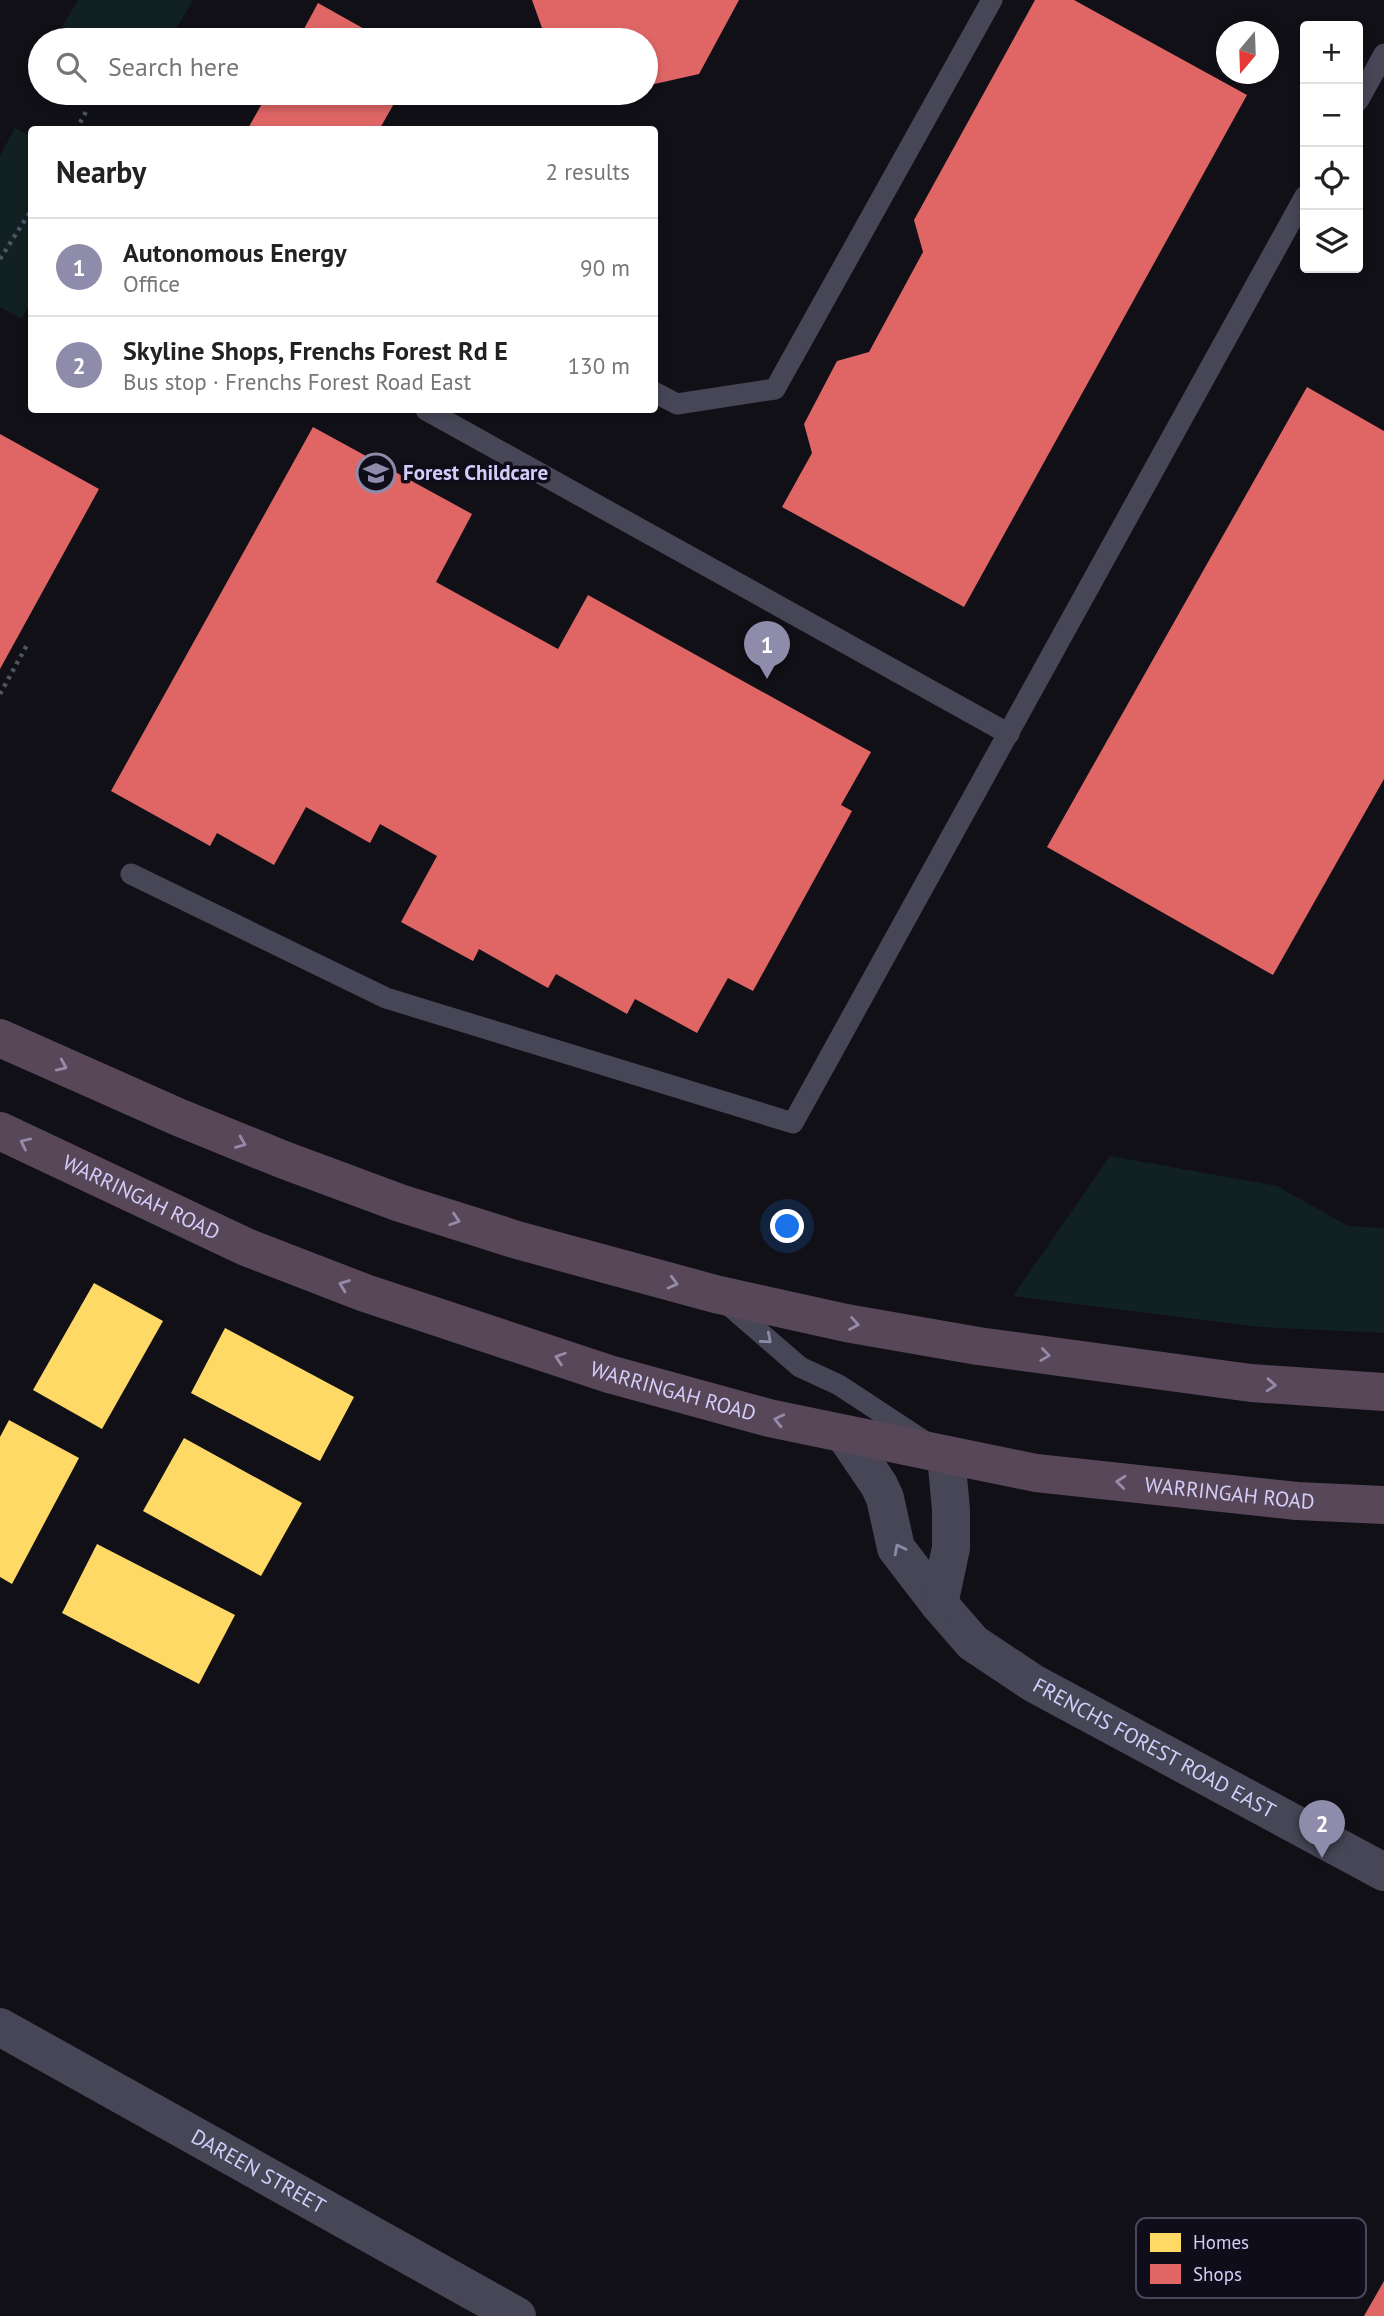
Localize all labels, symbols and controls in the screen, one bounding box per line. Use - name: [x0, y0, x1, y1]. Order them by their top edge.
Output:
- north arrow: [1216, 21, 1279, 84]
- map controls: [1300, 21, 1363, 273]
- button: +: [1300, 21, 1363, 84]
- search box: [28, 28, 658, 105]
- icon: search: [52, 48, 90, 86]
- text: Search here: [108, 50, 239, 83]
- button: −: [1300, 84, 1363, 147]
- button: locate: [1300, 147, 1363, 210]
- text: Nearby: [56, 152, 146, 191]
- text: 2 results: [546, 157, 630, 186]
- button: layers: [1300, 210, 1363, 273]
- text: Autonomous Energy: [123, 236, 347, 269]
- text: 1: [72, 253, 86, 282]
- text: 90 m: [580, 253, 630, 282]
- text: Office: [123, 269, 180, 298]
- text: Skyline Shops, Frenchs Forest Rd E: [123, 334, 508, 367]
- text: 2: [72, 351, 86, 380]
- text: 130 m: [568, 351, 630, 380]
- text: Bus stop · Frenchs Forest Road East: [123, 367, 471, 396]
- school or university icon: Forest Childcare: [355, 452, 397, 494]
- place label: Forest Childcare: [403, 459, 548, 486]
- pin: 1: [744, 621, 790, 679]
- one-way arrow: [55, 1058, 67, 1072]
- one-way arrow: [234, 1134, 246, 1148]
- one-way arrow: [20, 1137, 32, 1151]
- street label: WARRINGAH ROAD: [58, 1148, 224, 1246]
- your location: [770, 1209, 804, 1243]
- one-way arrow: [448, 1212, 460, 1226]
- one-way arrow: [667, 1275, 679, 1289]
- one-way arrow: [339, 1280, 351, 1294]
- one-way arrow: [848, 1316, 860, 1331]
- one-way arrow: [759, 1331, 772, 1343]
- one-way arrow: [1039, 1348, 1051, 1363]
- one-way arrow: [554, 1352, 566, 1366]
- street label: WARRINGAH ROAD: [587, 1355, 759, 1427]
- one-way arrow: [1266, 1377, 1277, 1392]
- one-way arrow: [773, 1414, 785, 1429]
- street label: WARRINGAH ROAD: [1143, 1471, 1315, 1515]
- one-way arrow: [1115, 1475, 1126, 1490]
- one-way arrow: [894, 1544, 908, 1556]
- street label: FRENCHS FOREST ROAD EAST: [1028, 1671, 1281, 1824]
- pin: 2: [1299, 1800, 1345, 1858]
- street label: DAREEN STREET: [187, 2123, 331, 2219]
- legend: [1136, 2218, 1366, 2298]
- text: Homes: [1193, 2230, 1249, 2254]
- text: Shops: [1193, 2262, 1242, 2286]

